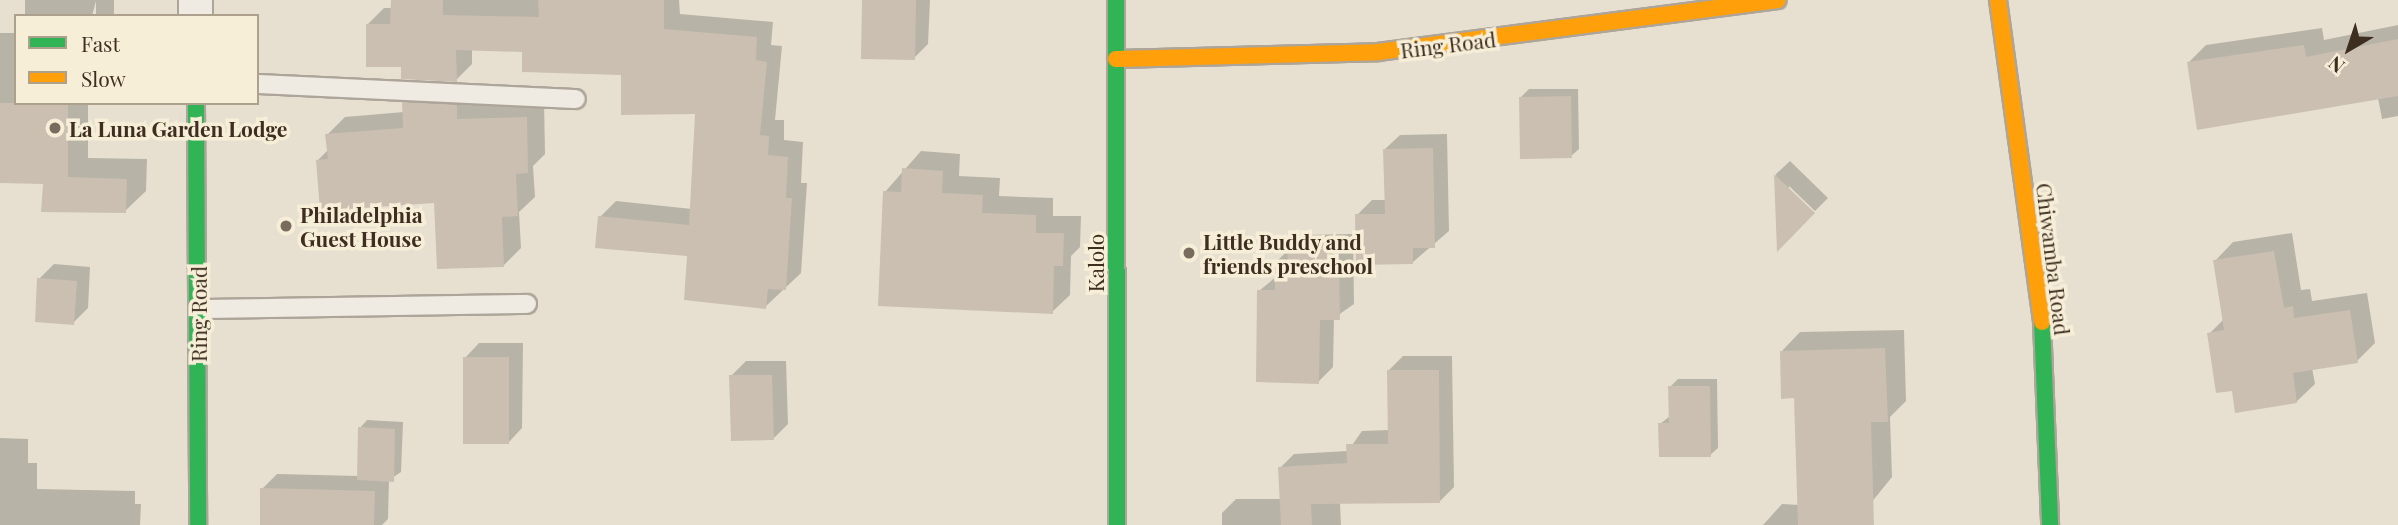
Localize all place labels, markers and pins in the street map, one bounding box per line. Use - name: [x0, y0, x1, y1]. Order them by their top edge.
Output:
- place label: La Luna Garden Lodge: [69, 115, 288, 141]
- marker: La Luna Garden Lodge: [47, 120, 63, 136]
- place label: Philadelphia Guest House: [300, 201, 423, 251]
- marker: Philadelphia Guest House: [278, 218, 294, 234]
- place label: Little Buddy and friends preschool: [1203, 228, 1373, 278]
- marker: Little Buddy and friends preschool: [1181, 245, 1197, 261]

